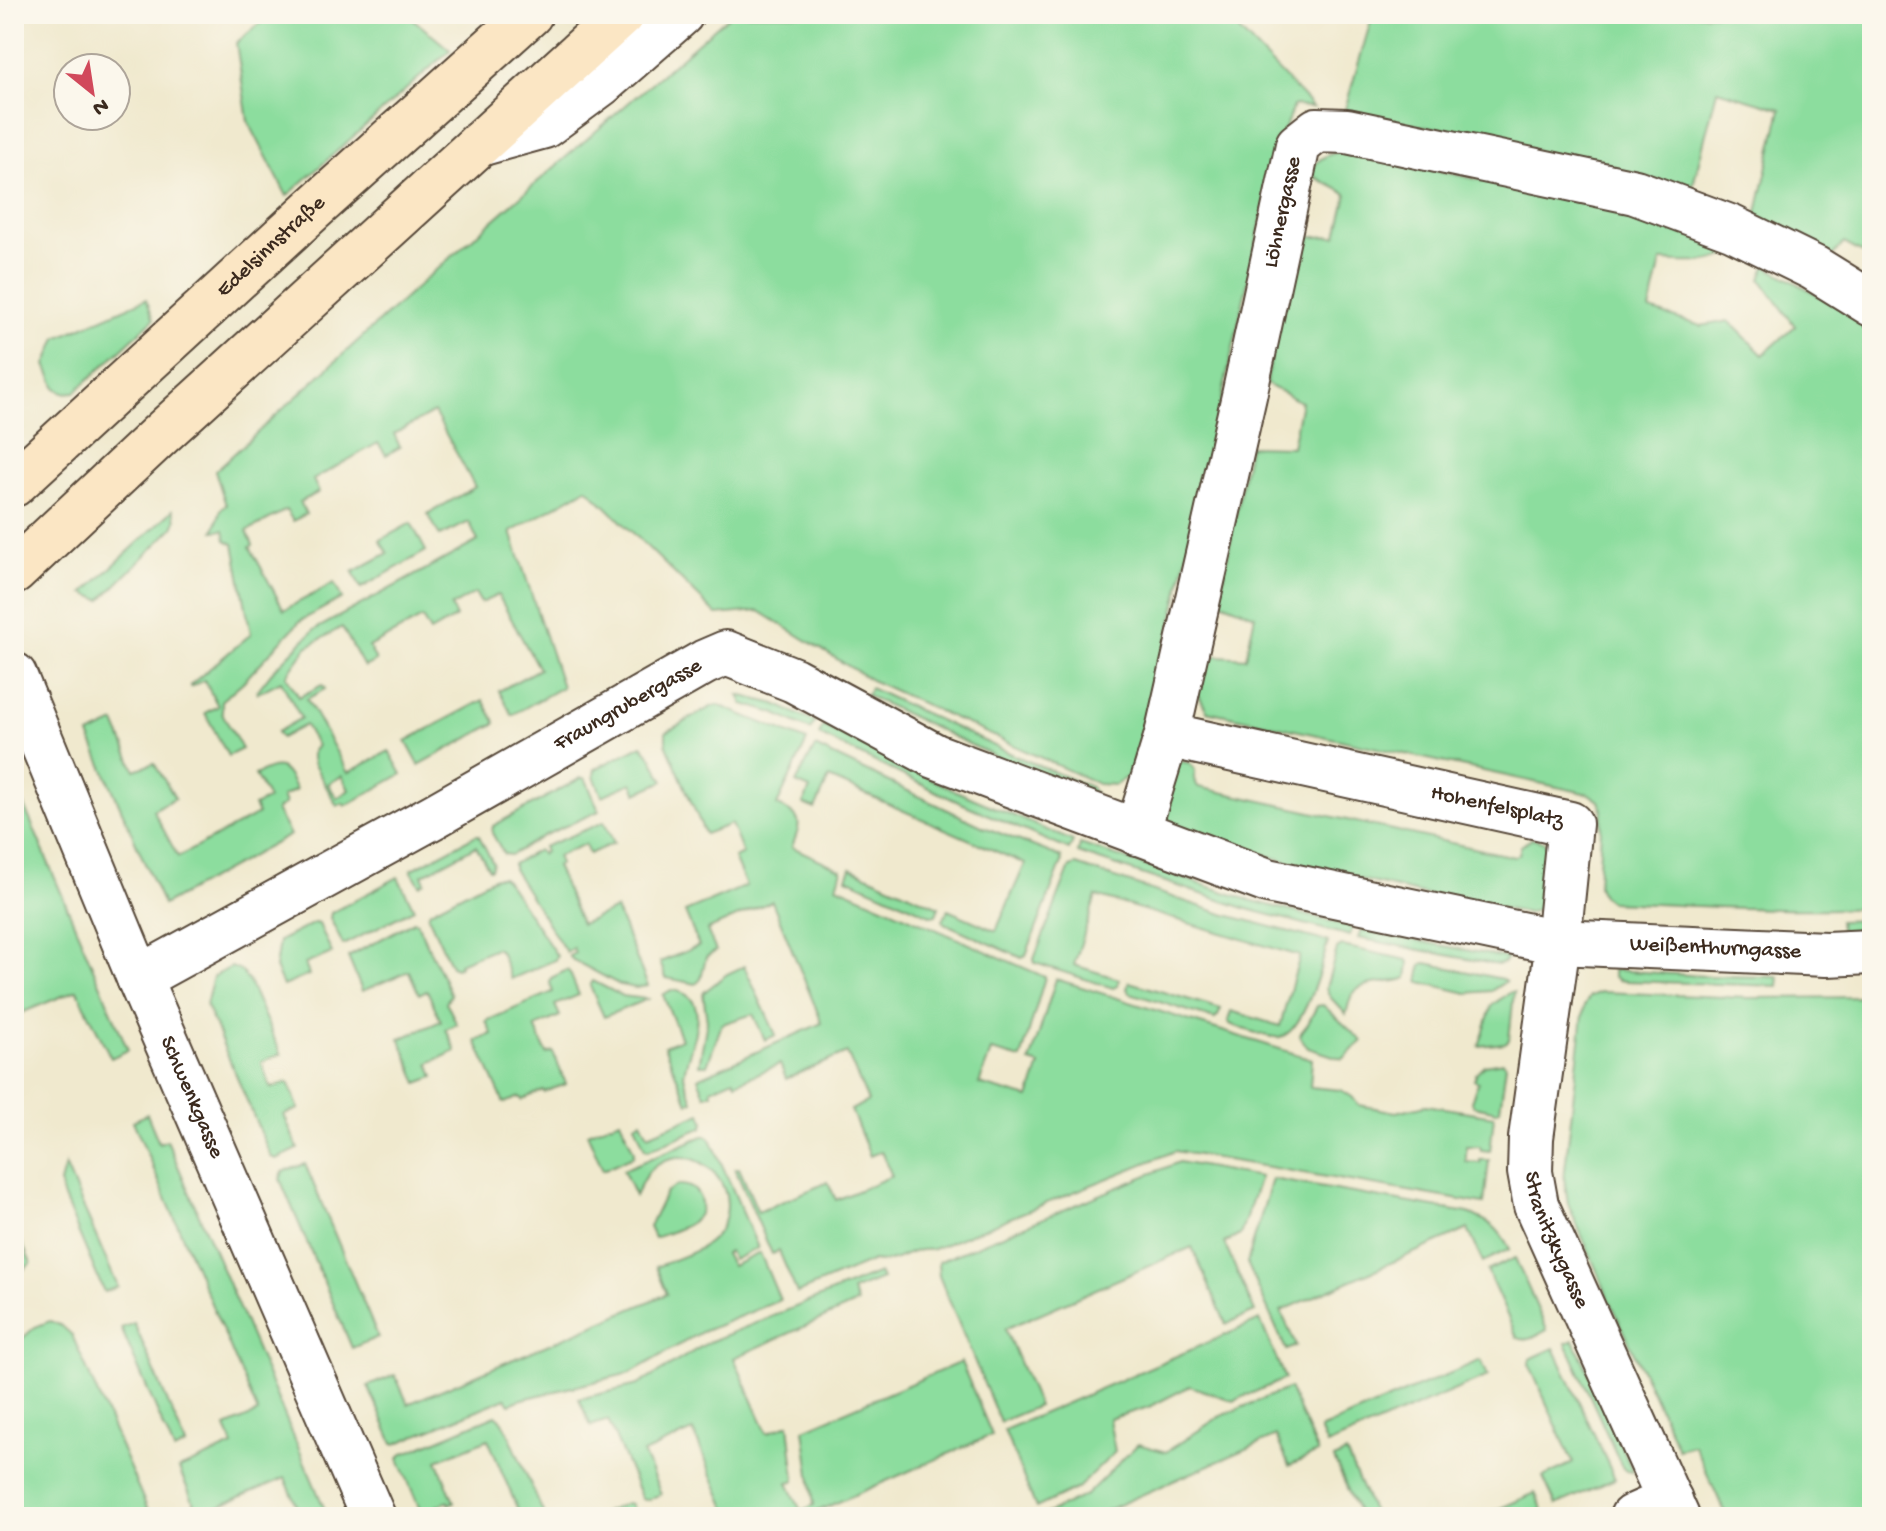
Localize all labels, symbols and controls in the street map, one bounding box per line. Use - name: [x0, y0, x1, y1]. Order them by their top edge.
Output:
- north arrow: [52, 52, 132, 132]
- text: N: [87, 91, 113, 121]
- street label: Löhnergasse: [1259, 154, 1308, 270]
- street label: Edelsinnstraße: [212, 190, 332, 304]
- street label: Fraungrubergasse: [549, 653, 707, 758]
- street label: Hohenfelsplatz: [1428, 781, 1567, 835]
- street label: Weißenthurngasse: [1629, 932, 1802, 966]
- street label: Schwenkgasse: [153, 1032, 229, 1163]
- street label: Stranitzkygasse: [1517, 1169, 1594, 1313]

